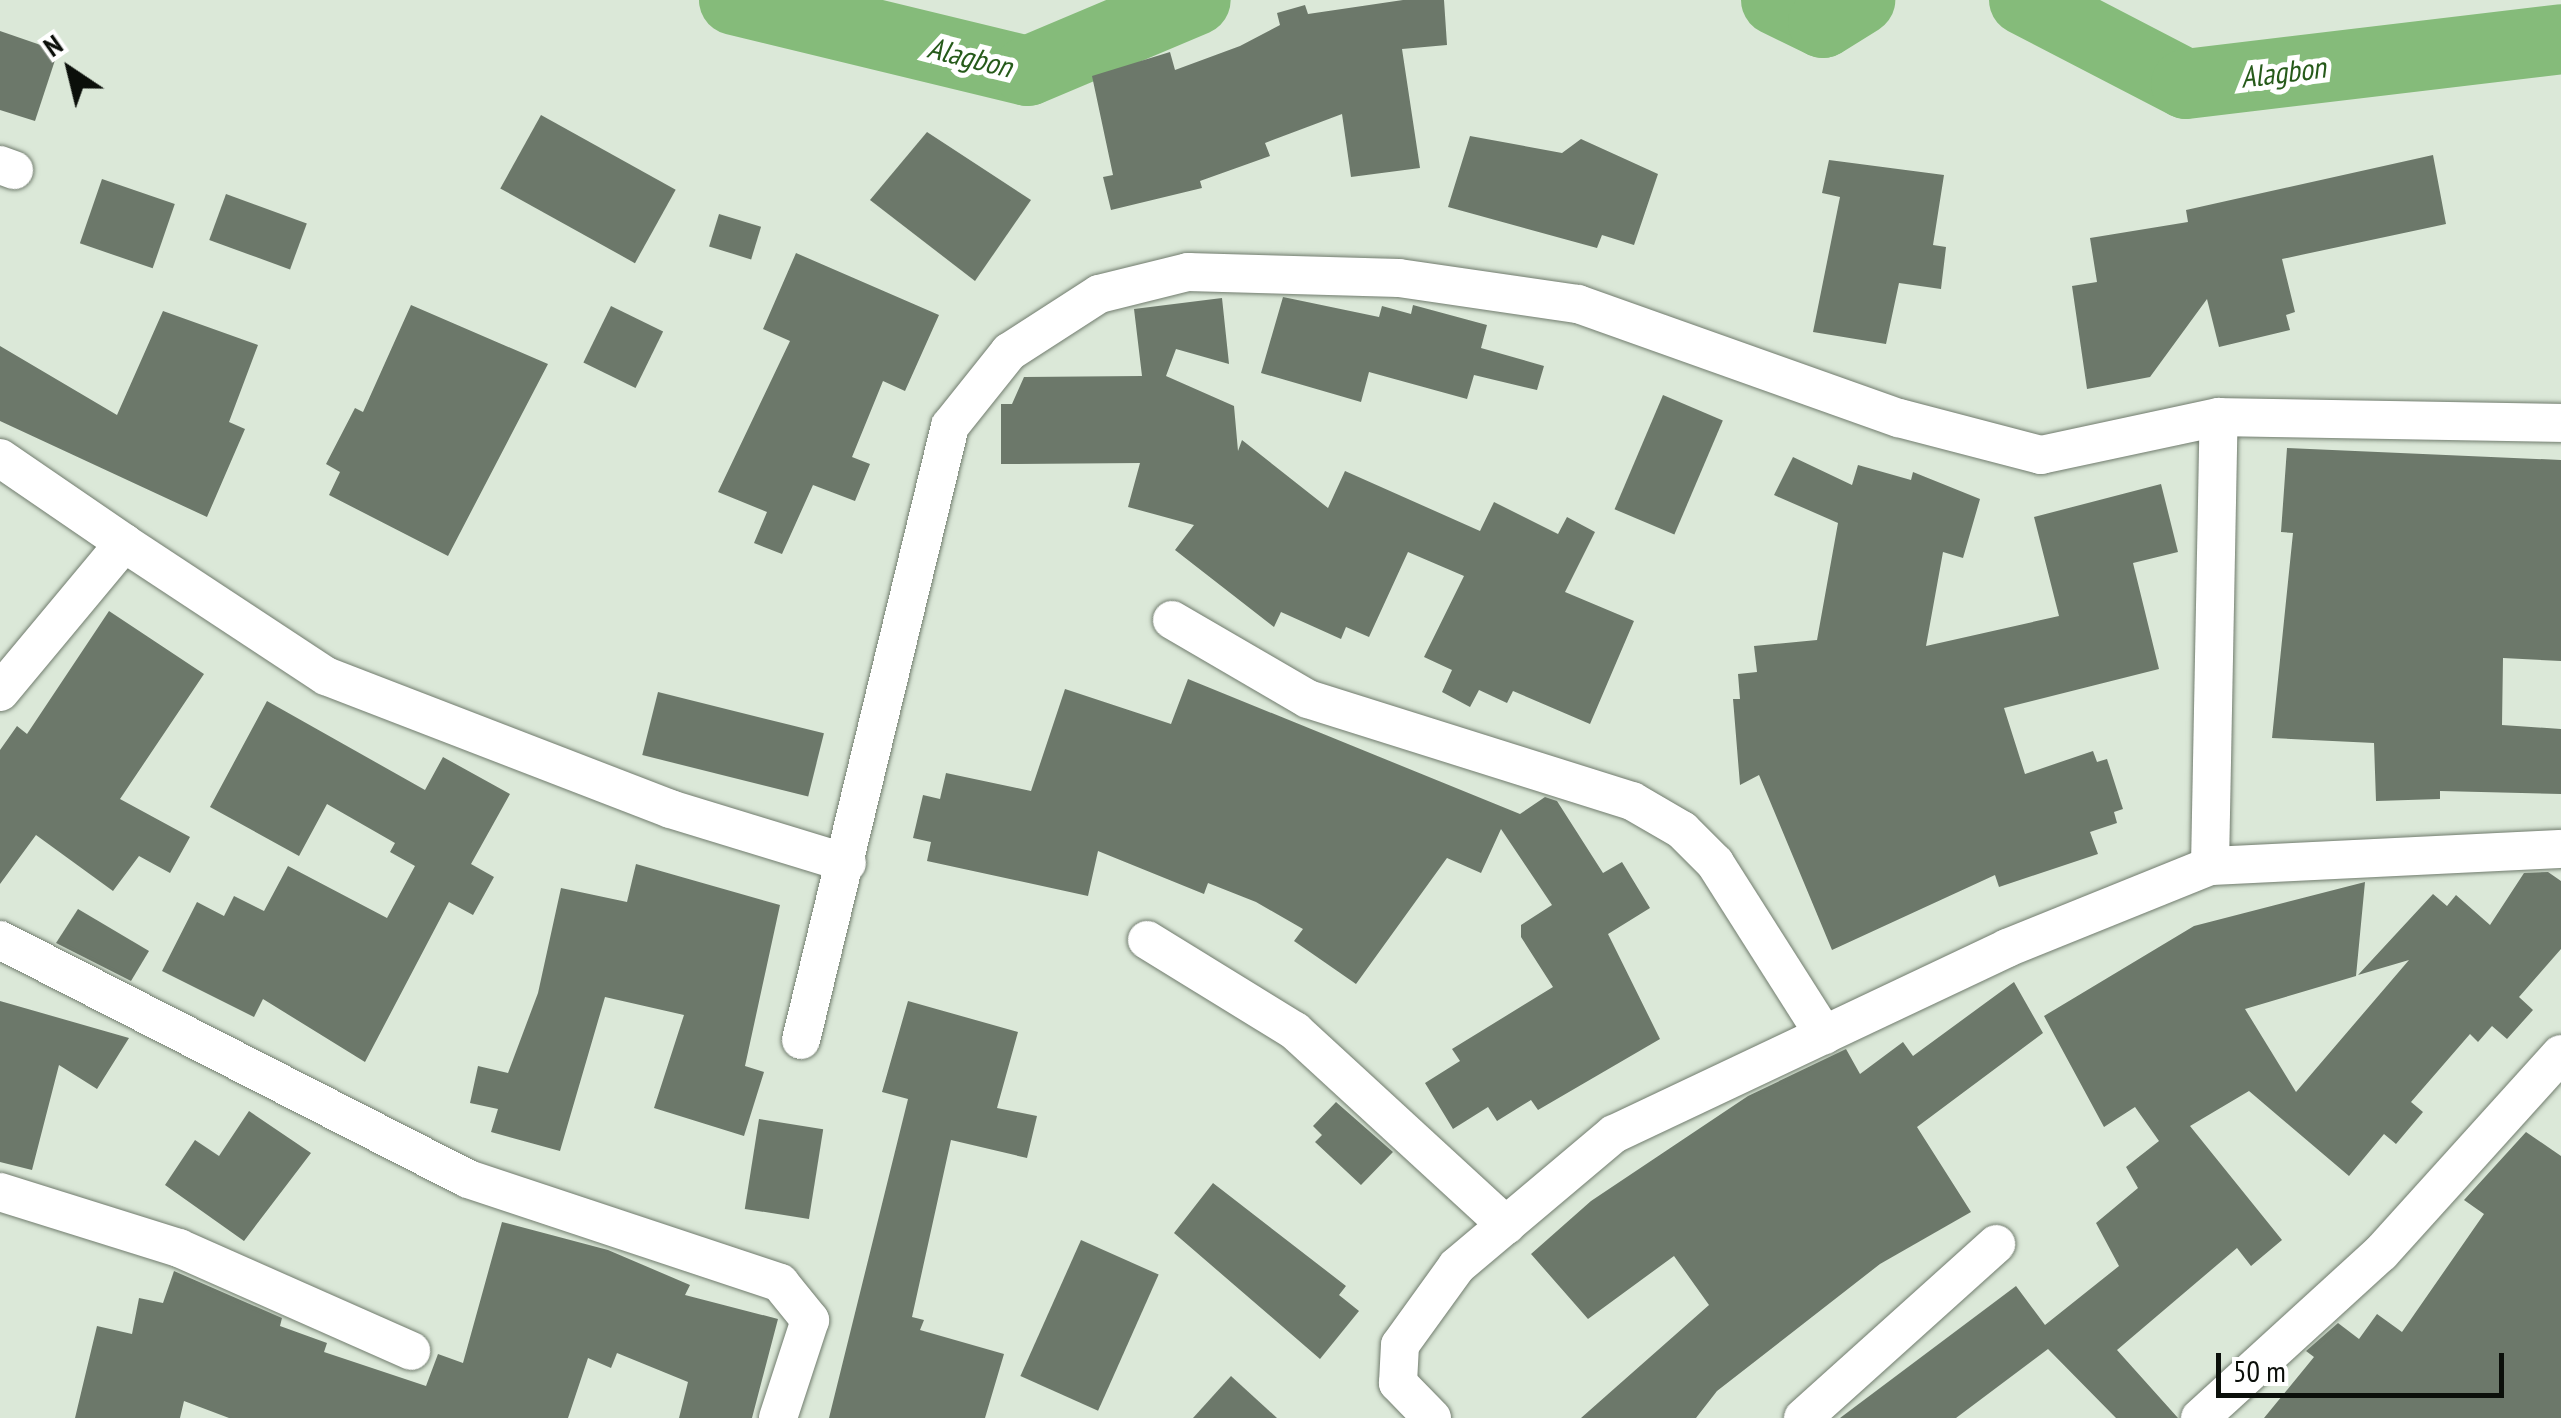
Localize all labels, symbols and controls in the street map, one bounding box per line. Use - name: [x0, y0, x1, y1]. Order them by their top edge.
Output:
- north arrow: [20, 20, 120, 120]
- text: N: [36, 26, 69, 65]
- water label: Alagbon: [924, 29, 1016, 85]
- water label: Alagbon: [2238, 49, 2328, 95]
- scale bar: [2221, 1333, 2508, 1395]
- text: 50 m: [2233, 1351, 2286, 1390]

